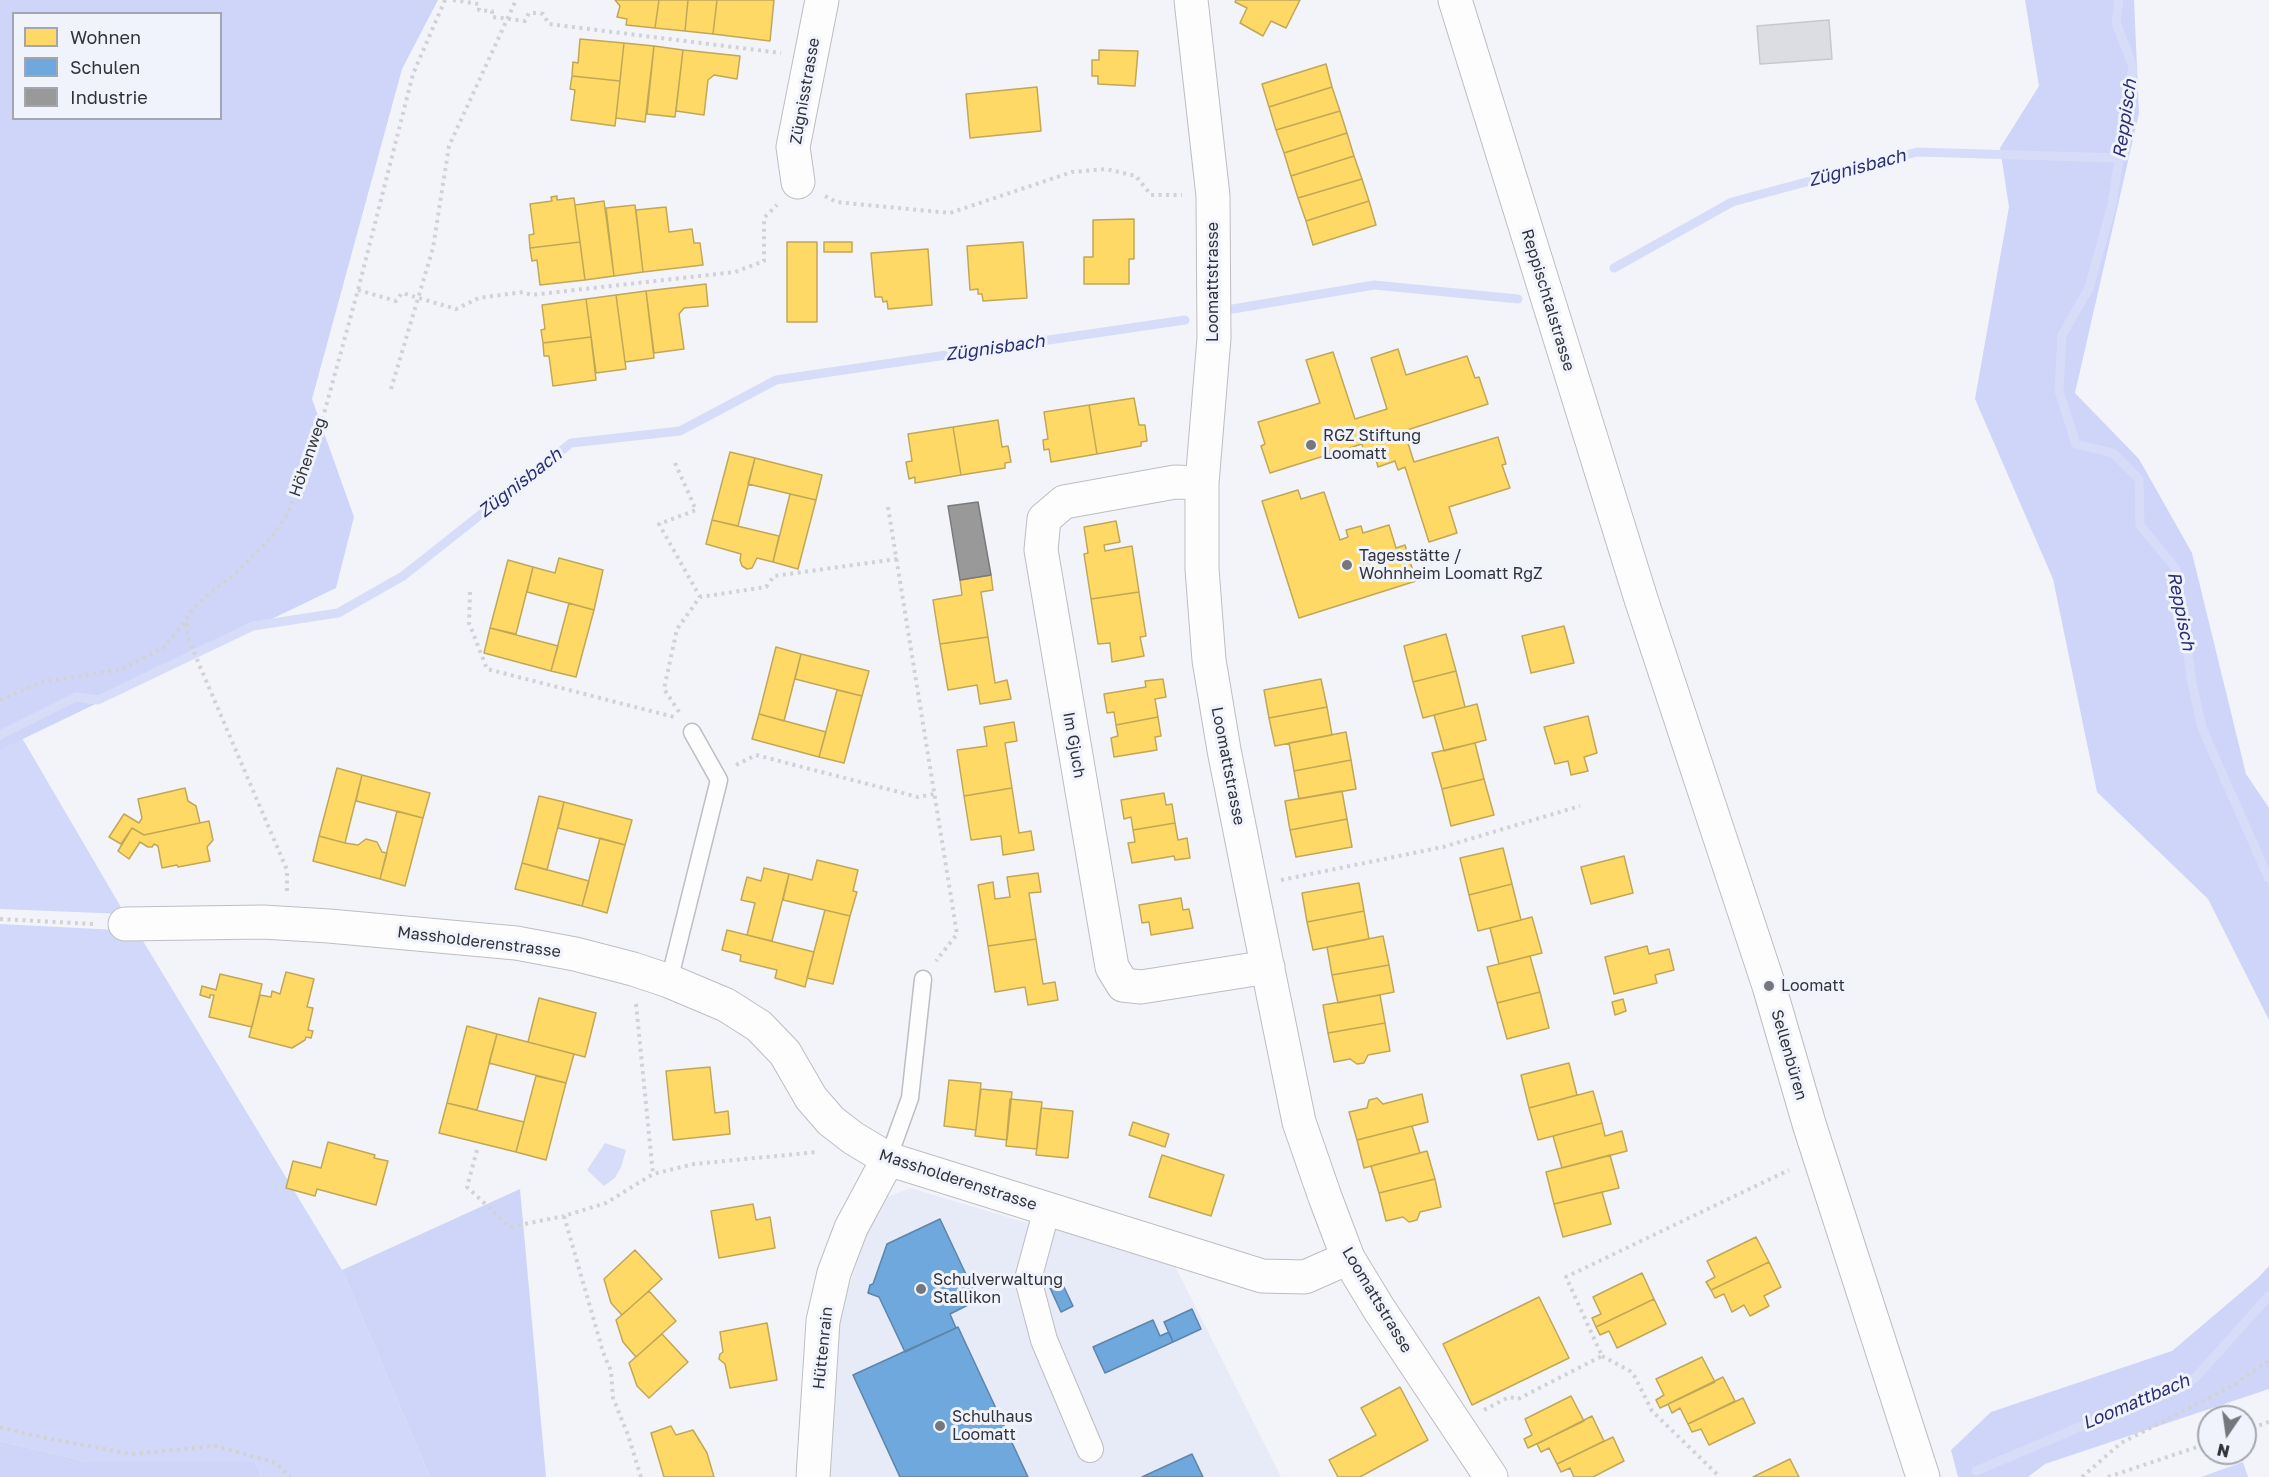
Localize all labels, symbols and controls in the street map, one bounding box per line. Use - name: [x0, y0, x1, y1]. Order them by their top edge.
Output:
- legend: [12, 12, 222, 120]
- text: Wohnen: [70, 26, 141, 48]
- street label: Zügnisstrasse: [786, 36, 824, 146]
- text: Schulen: [70, 56, 140, 78]
- water label: Reppisch: [2109, 78, 2141, 160]
- text: Industrie: [70, 86, 148, 108]
- water label: Zügnisbach: [1806, 145, 1908, 191]
- street label: Loomattstrasse: [1203, 222, 1223, 342]
- street label: Reppischtalstrasse: [1517, 227, 1579, 373]
- water label: Zügnisbach: [944, 330, 1046, 366]
- street label: Höhenweg: [285, 415, 331, 499]
- place label: RGZ Stiftung Loomatt: [1323, 426, 1421, 464]
- marker: RGZ Stiftung Loomatt: [1304, 438, 1318, 452]
- water label: Zügnisbach: [474, 444, 566, 522]
- place label: Tagesstätte / Wohnheim Loomatt RgZ: [1359, 546, 1543, 584]
- marker: Tagesstätte / Wohnheim Loomatt RgZ: [1340, 558, 1354, 572]
- water label: Reppisch: [2163, 570, 2199, 652]
- street label: Loomattstrasse: [1207, 705, 1249, 827]
- street label: Im Gjuch: [1059, 710, 1089, 780]
- street label: Massholderenstrasse: [396, 922, 562, 962]
- place label: Loomatt: [1781, 976, 1845, 996]
- marker: Loomatt: [1762, 979, 1776, 993]
- street label: Sellenbüren: [1767, 1007, 1811, 1103]
- street label: Massholderenstrasse: [877, 1145, 1039, 1215]
- street label: Loomattstrasse: [1338, 1244, 1416, 1356]
- place label: Schulverwaltung Stallikon: [933, 1270, 1063, 1308]
- marker: Schulverwaltung Stallikon: [914, 1282, 928, 1296]
- street label: Hüttenrain: [809, 1306, 837, 1390]
- water label: Loomattbach: [2079, 1370, 2193, 1434]
- north arrow: [2197, 1405, 2257, 1465]
- place label: Schulhaus Loomatt: [952, 1407, 1033, 1445]
- marker: Schulhaus Loomatt: [933, 1419, 947, 1433]
- text: N: [2215, 1439, 2232, 1462]

